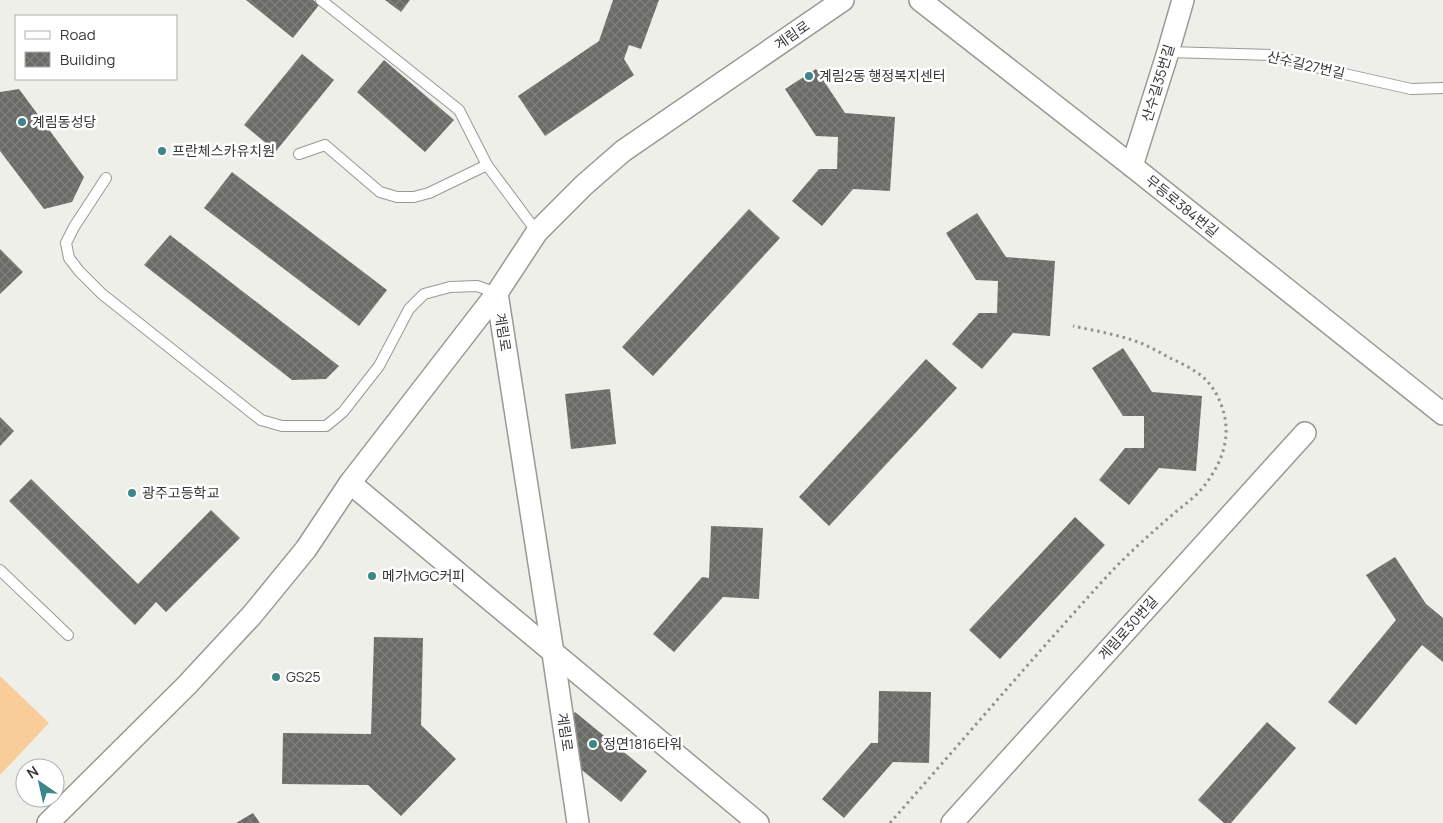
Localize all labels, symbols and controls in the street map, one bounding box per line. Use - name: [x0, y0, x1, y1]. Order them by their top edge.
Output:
- legend: [15, 15, 178, 80]
- street label: 계림로: [770, 16, 813, 53]
- text: Road: [60, 24, 96, 45]
- street label: 산수길35번길: [1137, 42, 1178, 124]
- street label: 산수길27번길: [1265, 46, 1347, 83]
- text: Building: [60, 49, 115, 70]
- place label: 계림2동 행정복지센터: [819, 66, 946, 85]
- marker: 계림2동 행정복지센터: [803, 70, 815, 82]
- place label: 계림동성당: [32, 112, 97, 131]
- marker: 계림동성당: [16, 116, 28, 128]
- place label: 프란체스카유치원: [172, 141, 275, 160]
- marker: 프란체스카유치원: [156, 145, 168, 157]
- street label: 무등로384번길: [1142, 170, 1223, 241]
- street label: 계림로: [491, 311, 516, 353]
- place label: 광주고등학교: [142, 483, 219, 502]
- marker: 광주고등학교: [126, 487, 138, 499]
- place label: 메가MGC커피: [382, 566, 465, 585]
- marker: 메가MGC커피: [366, 570, 378, 582]
- street label: 계림로30번길: [1094, 591, 1162, 664]
- place label: GS25: [286, 667, 321, 686]
- marker: GS25: [270, 671, 282, 683]
- street label: 계림로: [553, 711, 578, 753]
- place label: 정연1816타워: [603, 734, 682, 753]
- marker: 정연1816타워: [587, 738, 599, 750]
- north arrow: [15, 758, 65, 808]
- text: N: [23, 761, 42, 782]

